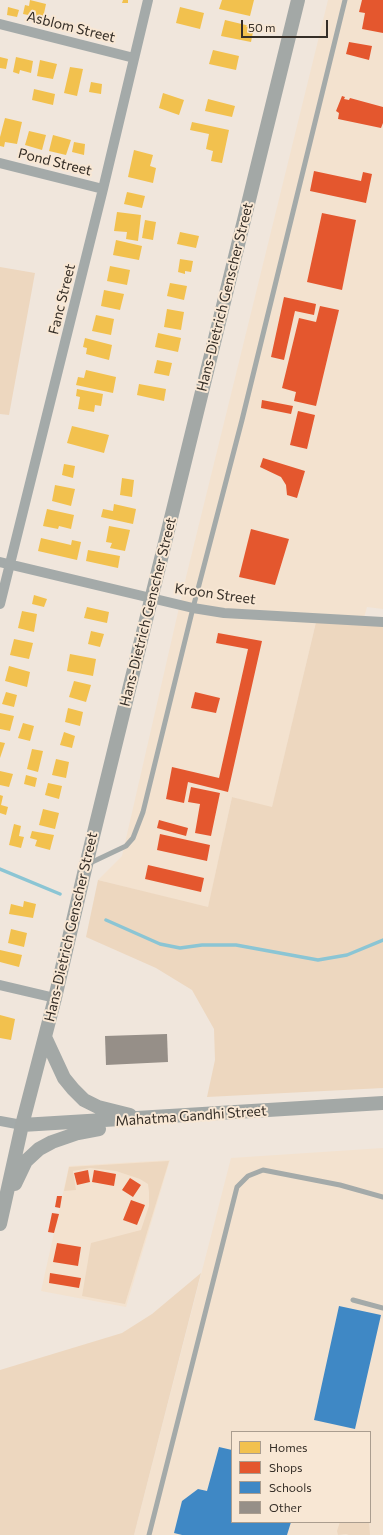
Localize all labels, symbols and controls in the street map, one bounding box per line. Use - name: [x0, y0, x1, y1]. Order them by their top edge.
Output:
- street label: Asblom Street: [25, 8, 117, 46]
- scale bar: [243, 12, 330, 38]
- text: 50 m: [248, 20, 276, 34]
- street label: Pond Street: [16, 145, 94, 179]
- street label: Hans-Dietrich Genscher Street: [193, 201, 257, 393]
- street label: Fanc Street: [45, 262, 79, 336]
- street label: Hans-Dietrich Genscher Street: [116, 516, 180, 708]
- street label: Kroon Street: [173, 580, 257, 608]
- street label: Hans-Dietrich Genscher Street: [41, 831, 101, 1023]
- street label: Mahatma Gandhi Street: [115, 1102, 267, 1130]
- legend: [231, 1431, 371, 1523]
- text: Homes: [269, 1440, 307, 1454]
- text: Shops: [269, 1460, 303, 1474]
- text: Schools: [269, 1480, 312, 1494]
- text: Other: [269, 1500, 302, 1514]

